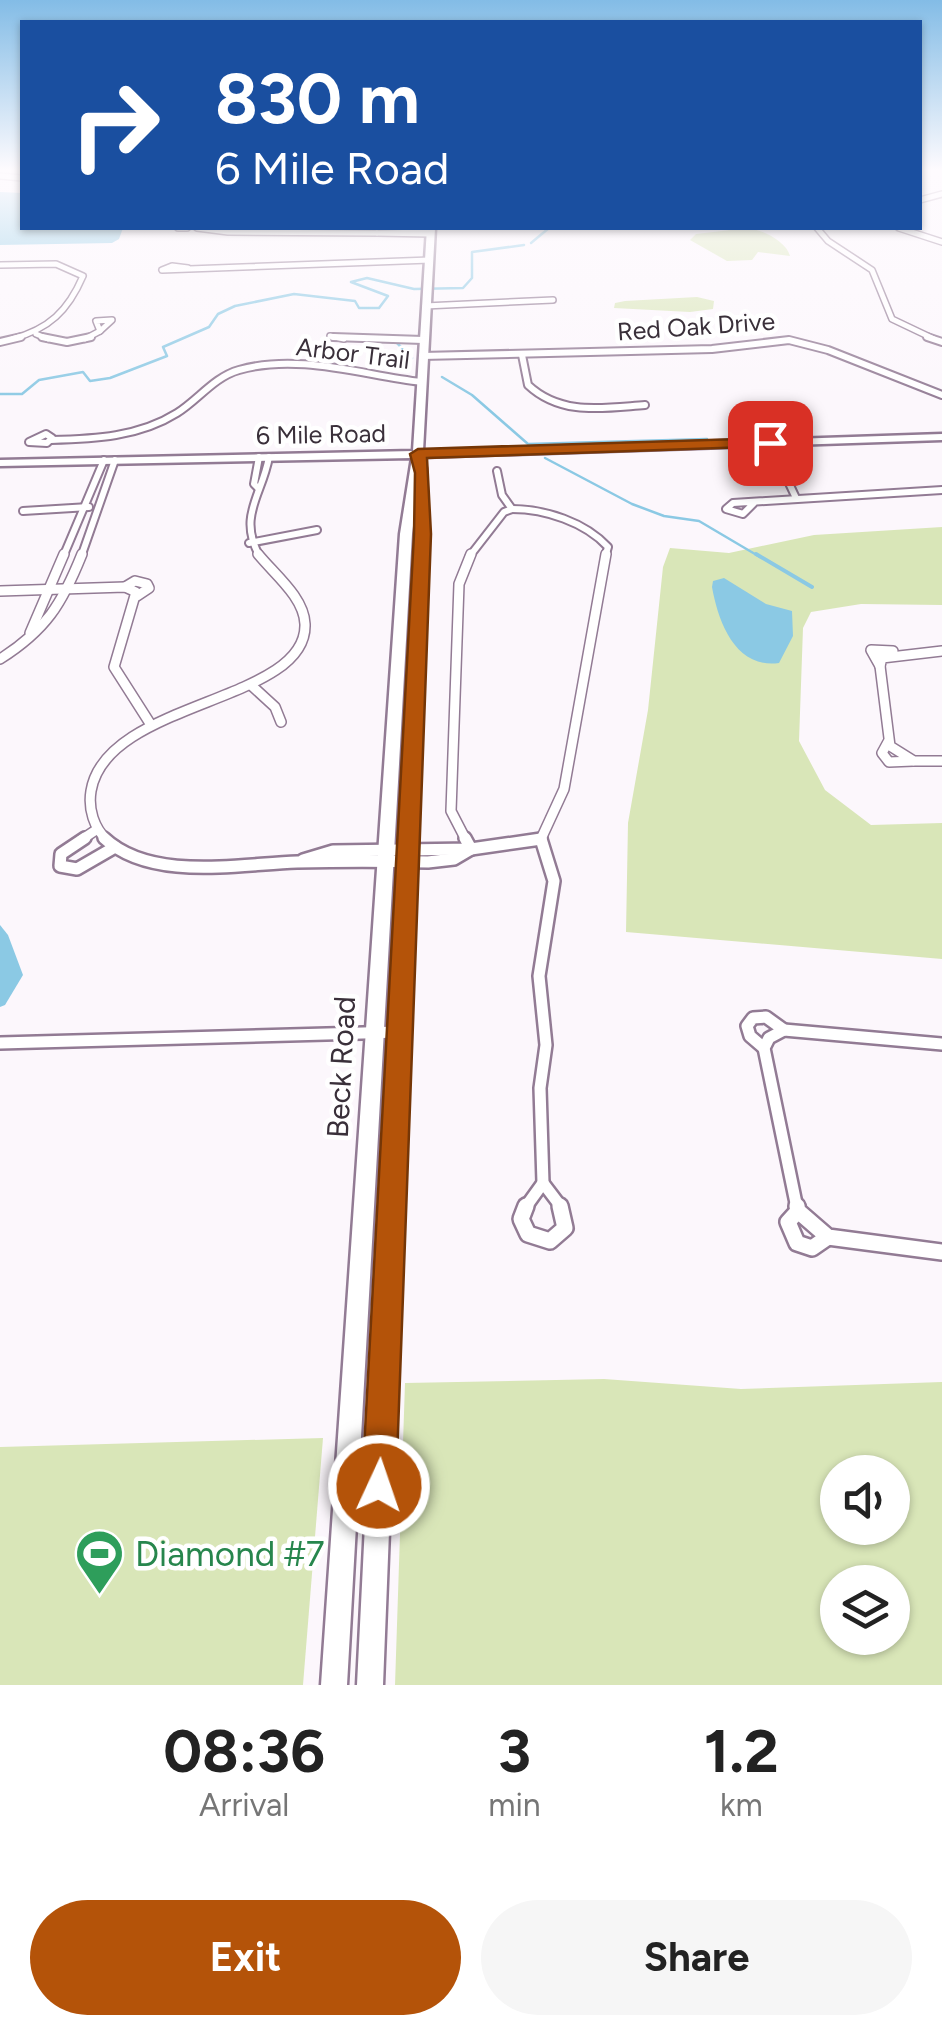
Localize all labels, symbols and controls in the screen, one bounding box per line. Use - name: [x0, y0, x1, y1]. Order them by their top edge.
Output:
- text: 830 m: [215, 56, 420, 141]
- icon: right: [50, 60, 180, 190]
- text: 6 Mile Road: [215, 141, 449, 195]
- street label: Red Oak Drive: [616, 306, 776, 346]
- street label: Arbor Trail: [294, 331, 412, 375]
- pin: [728, 401, 813, 486]
- icon: arrive: [743, 416, 798, 471]
- street label: 6 Mile Road: [256, 418, 386, 450]
- street label: Beck Road: [319, 995, 363, 1139]
- position arrow: [327, 1434, 431, 1538]
- map controls: [820, 1455, 910, 1655]
- button: sound: [820, 1455, 910, 1545]
- sports icon: Diamond #7: [74, 1528, 126, 1596]
- place label: Diamond #7: [135, 1533, 325, 1575]
- button: layers: [820, 1565, 910, 1655]
- text: 08:36: [163, 1715, 325, 1787]
- text: 3: [498, 1715, 531, 1787]
- text: 1.2: [704, 1715, 779, 1787]
- text: Arrival: [199, 1786, 289, 1824]
- text: min: [488, 1786, 541, 1824]
- text: km: [720, 1786, 763, 1824]
- button: Exit: [30, 1900, 461, 2015]
- button: Share: [481, 1900, 912, 2015]

